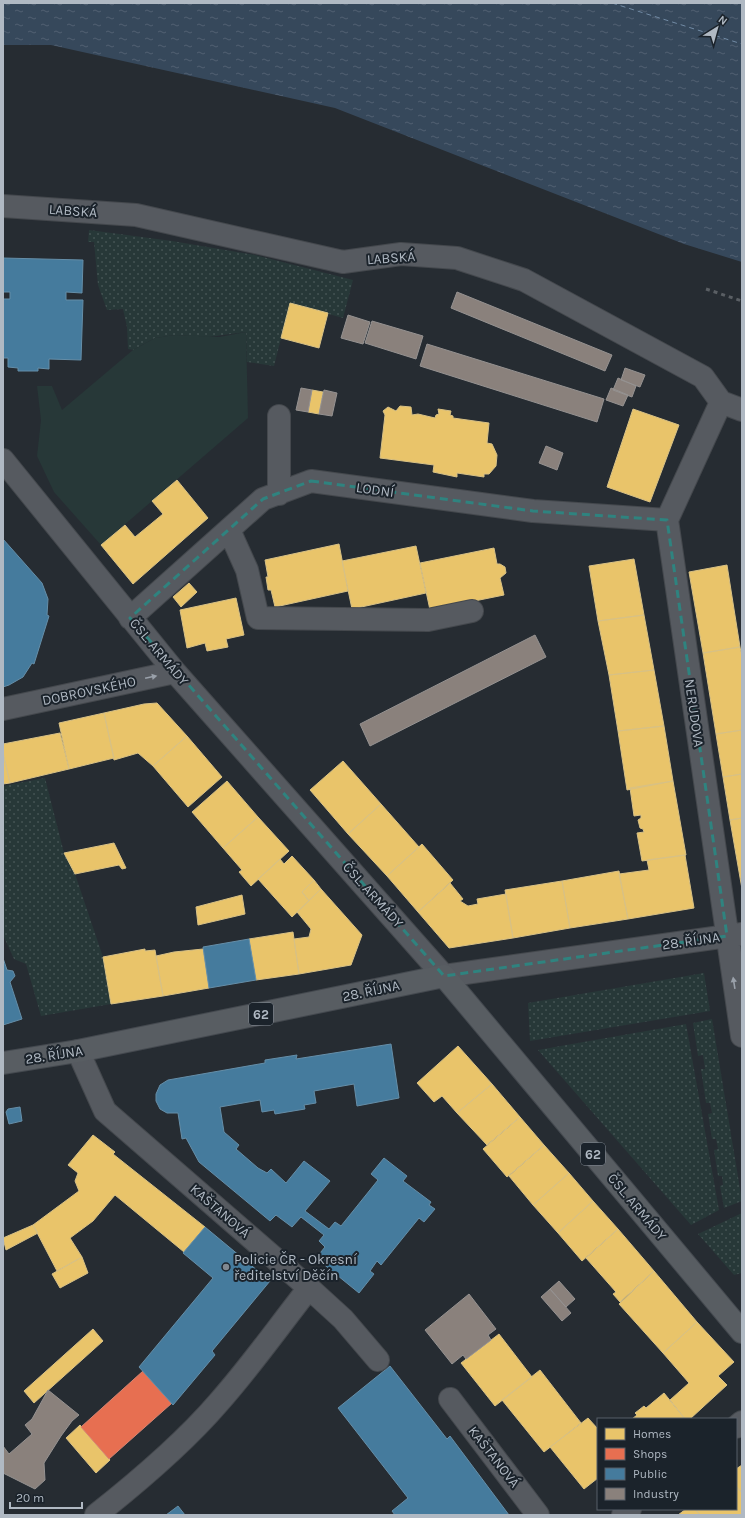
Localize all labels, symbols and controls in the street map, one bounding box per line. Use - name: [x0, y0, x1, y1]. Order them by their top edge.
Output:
- north arrow: [697, 8, 737, 48]
- text: N: [716, 13, 730, 28]
- street label: LABSKÁ: [48, 200, 98, 221]
- street label: LABSKÁ: [366, 247, 416, 268]
- street label: LODNÍ: [355, 478, 396, 501]
- street label: ČSL. ARMÁDY: [126, 614, 193, 689]
- street label: DOBROVSKÉHO: [40, 672, 138, 709]
- one-way arrow: [145, 674, 157, 680]
- street label: NERUDOVA: [681, 678, 707, 748]
- street label: ČSL. ARMÁDY: [339, 858, 408, 932]
- street label: 28. ŘÍJNA: [661, 928, 721, 953]
- street label: 28. ŘÍJNA: [341, 976, 401, 1005]
- one-way arrow: [731, 977, 737, 989]
- road number: 62: [249, 1003, 273, 1025]
- street label: 28. ŘÍJNA: [24, 1041, 84, 1068]
- road number: 62: [581, 1143, 605, 1165]
- street label: ČSL. ARMÁDY: [604, 1169, 671, 1244]
- street label: KAŠTANOVÁ: [187, 1180, 254, 1242]
- place label: Policie ČR - Okresní ředitelství Děčín: [234, 1251, 358, 1284]
- marker: Policie ČR - Okresní ředitelství Děčín: [221, 1262, 231, 1272]
- legend: [597, 1418, 737, 1510]
- street label: KAŠTANOVÁ: [465, 1422, 524, 1491]
- text: Homes: [633, 1427, 671, 1441]
- text: Shops: [633, 1447, 667, 1461]
- text: Public: [633, 1467, 667, 1481]
- scale bar: [10, 1484, 82, 1510]
- text: Industry: [633, 1487, 679, 1501]
- text: 20 m: [16, 1491, 44, 1505]

